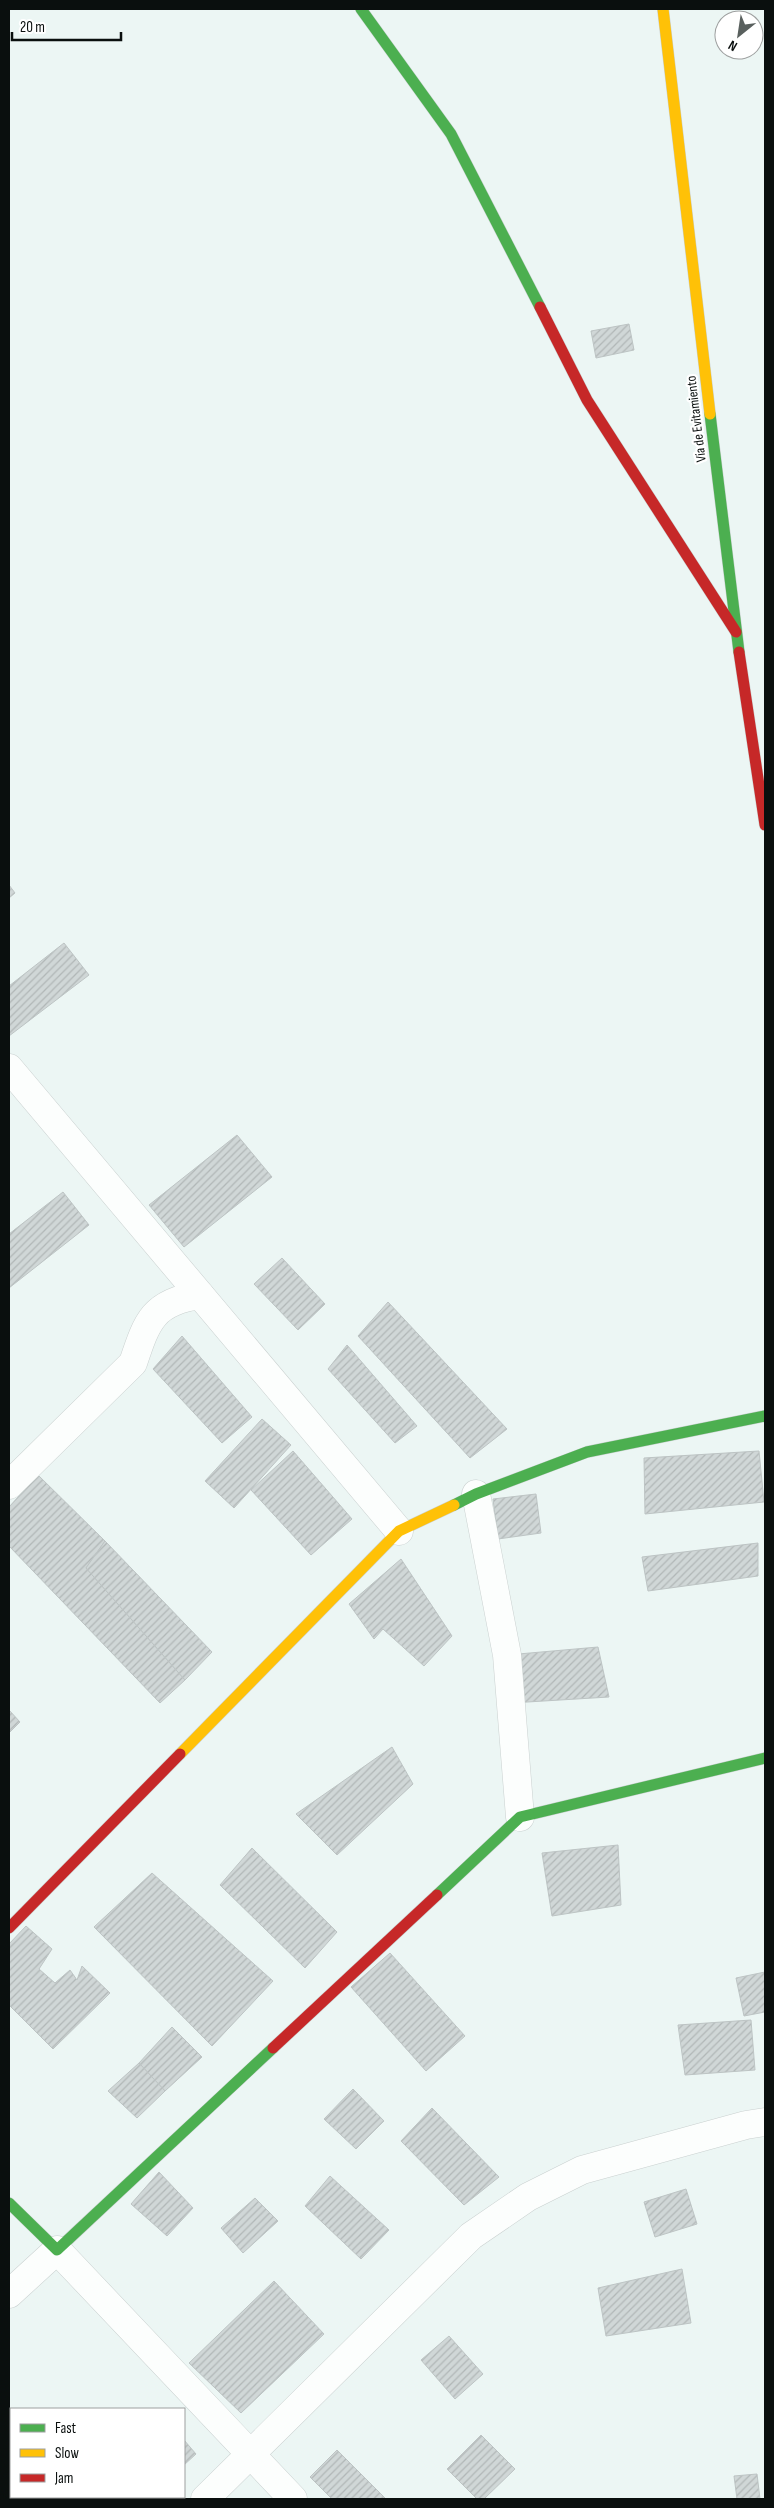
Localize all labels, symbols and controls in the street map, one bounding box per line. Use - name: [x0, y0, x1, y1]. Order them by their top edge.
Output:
- scale bar: [12, 10, 121, 42]
- north arrow: [714, 10, 764, 60]
- text: 20 m: [20, 18, 45, 37]
- text: N: [725, 37, 740, 55]
- street label: Vía de Evitamiento: [682, 375, 710, 463]
- legend: [10, 2408, 185, 2498]
- text: Fast: [55, 2419, 77, 2438]
- text: Slow: [55, 2444, 79, 2463]
- text: Jam: [54, 2469, 73, 2488]

